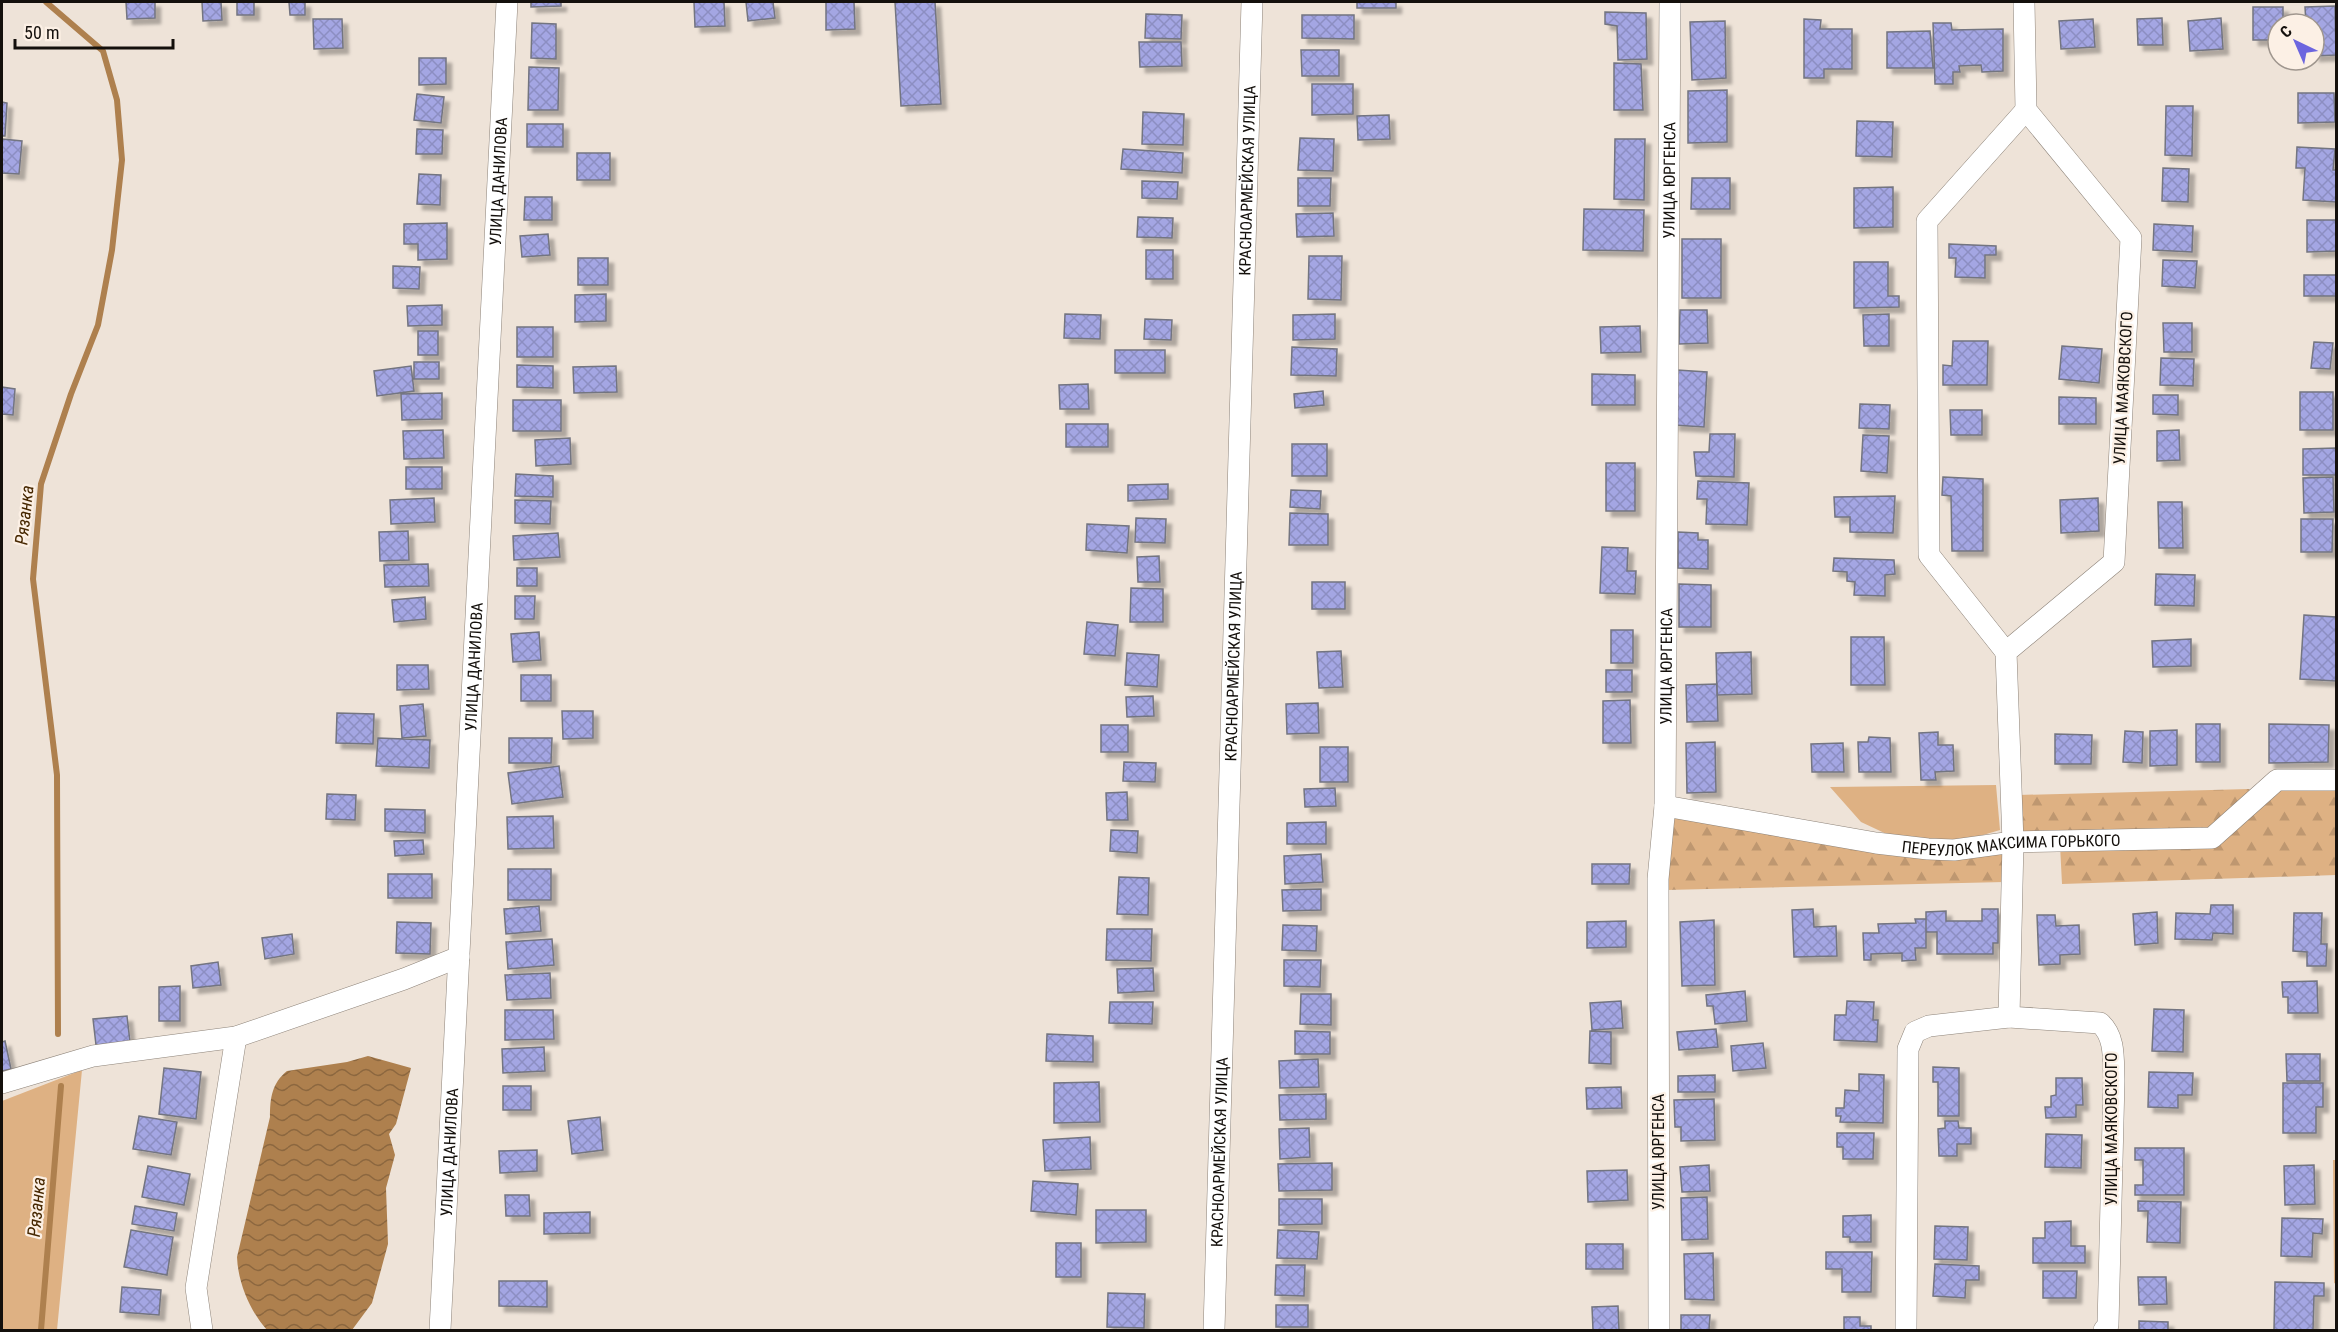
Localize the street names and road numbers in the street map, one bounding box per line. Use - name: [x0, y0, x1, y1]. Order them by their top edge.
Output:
- street label: КРАСНОАРМЕЙСКАЯ УЛИЦА: [1235, 85, 1259, 276]
- street label: УЛИЦА ДАНИЛОВА: [485, 117, 511, 246]
- street label: УЛИЦА ЮРГЕНСА: [1659, 122, 1679, 239]
- street label: УЛИЦА МАЯКОВСКОГО: [2110, 311, 2136, 465]
- street label: КРАСНОАРМЕЙСКАЯ УЛИЦА: [1221, 571, 1245, 762]
- street label: УЛИЦА ДАНИЛОВА: [461, 602, 486, 732]
- street label: УЛИЦА ЮРГЕНСА: [1656, 608, 1676, 725]
- street label: ПЕРЕУЛОК МАКСИМА ГОРЬКОГО: [1901, 830, 2121, 860]
- street label: УЛИЦА МАЯКОВСКОГО: [2102, 1052, 2121, 1206]
- street label: КРАСНОАРМЕЙСКАЯ УЛИЦА: [1207, 1057, 1231, 1247]
- street label: УЛИЦА ДАНИЛОВА: [436, 1087, 462, 1217]
- street label: УЛИЦА ЮРГЕНСА: [1649, 1094, 1668, 1210]

